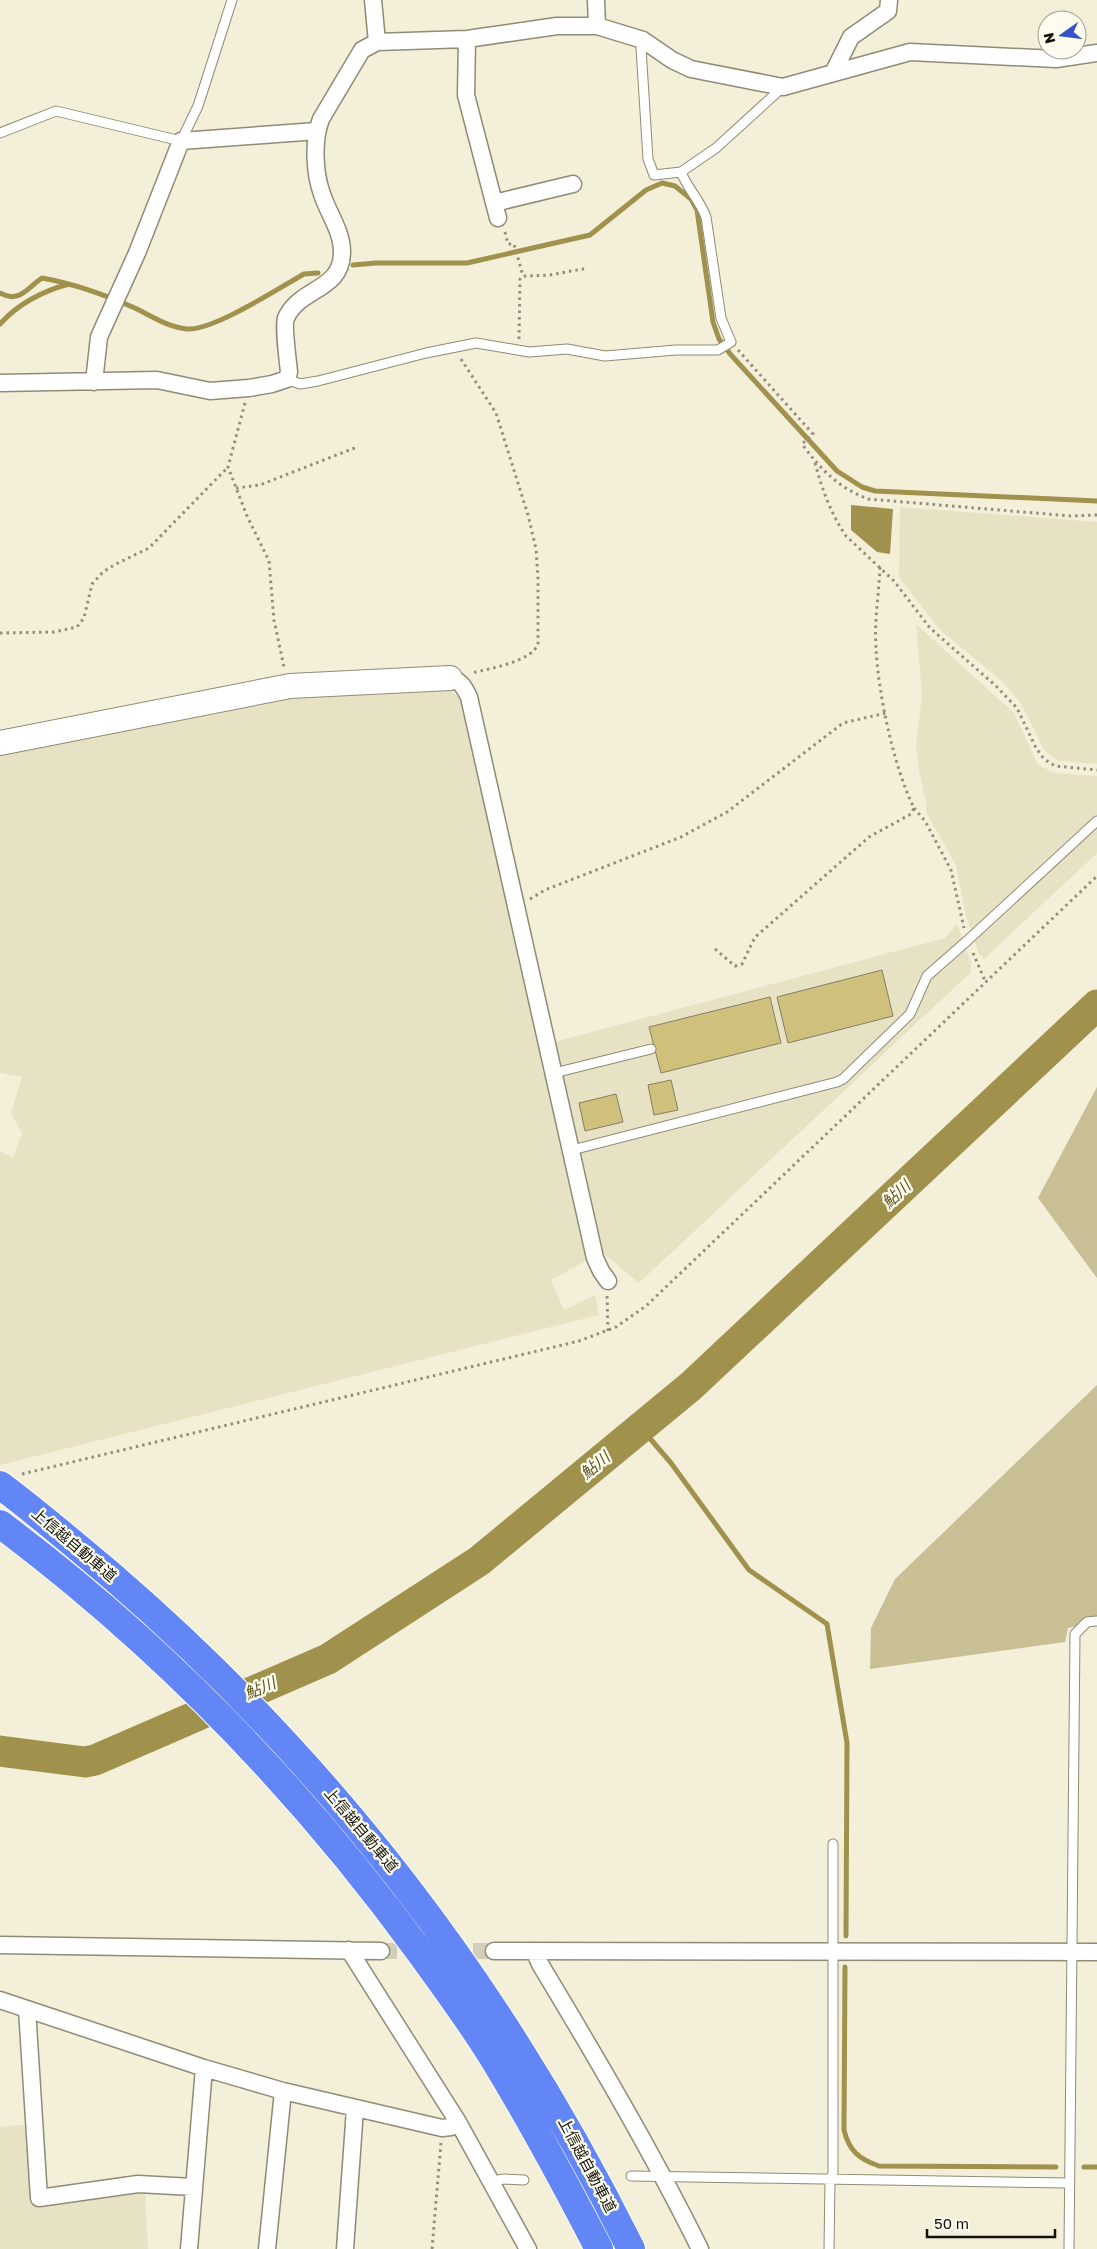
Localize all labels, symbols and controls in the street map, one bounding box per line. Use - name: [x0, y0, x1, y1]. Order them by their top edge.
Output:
- north arrow: [1037, 10, 1087, 60]
- text: N: [1039, 31, 1058, 45]
- water label: 鮎川: [877, 1174, 916, 1212]
- water label: 鮎川: [576, 1446, 615, 1483]
- street label: 上信越自動車道: [29, 1504, 121, 1585]
- water label: 鮎川: [241, 1672, 280, 1703]
- street label: 上信越自動車道: [321, 1783, 402, 1875]
- street label: 上信越自動車道: [555, 2114, 620, 2215]
- scale bar: [927, 2206, 1054, 2238]
- text: 50 m: [934, 2214, 969, 2232]

